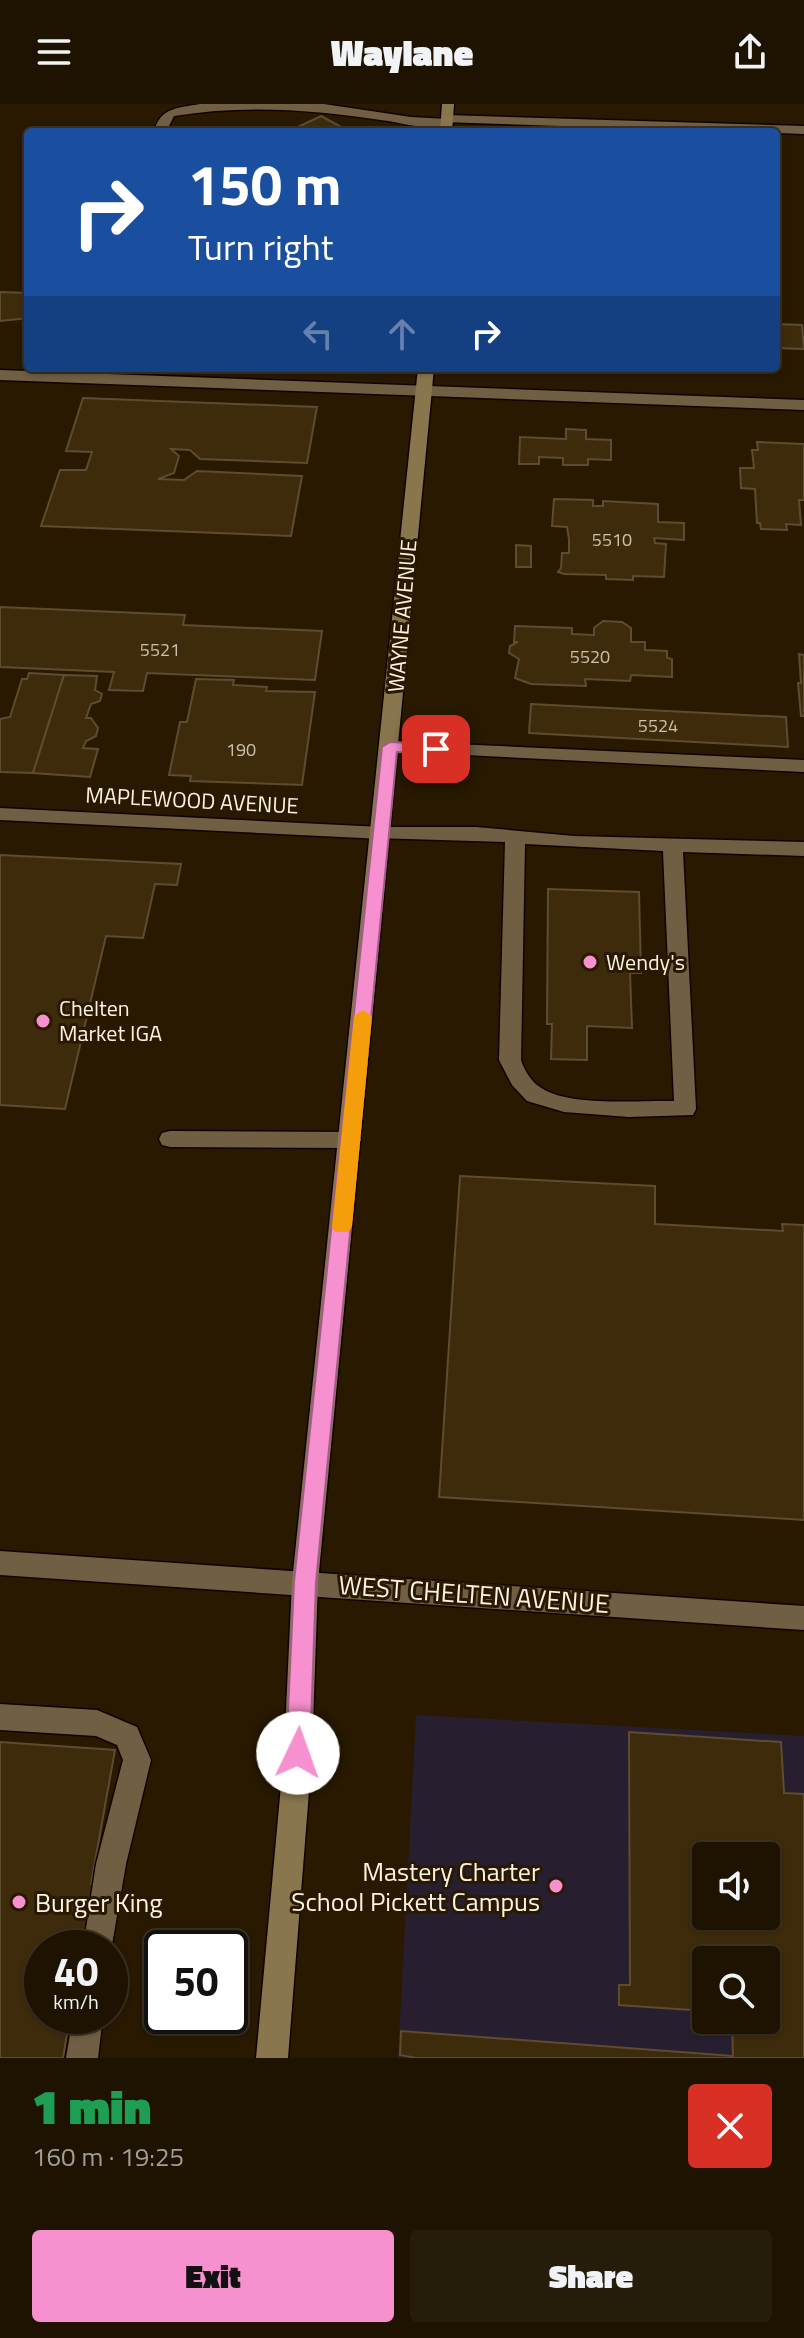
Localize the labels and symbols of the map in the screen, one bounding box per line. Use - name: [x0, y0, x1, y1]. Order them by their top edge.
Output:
- house number: 5510: [592, 526, 632, 553]
- street label: WAYNE AVENUE: [378, 538, 426, 694]
- house number: 5521: [140, 636, 180, 663]
- house number: 5520: [570, 643, 610, 670]
- house number: 5524: [638, 712, 678, 739]
- pin: [402, 715, 470, 783]
- house number: 190: [226, 736, 256, 763]
- street label: MAPLEWOOD AVENUE: [84, 777, 300, 823]
- place label: Wendy's: [606, 945, 685, 979]
- marker: Wendy's: [581, 953, 599, 971]
- place label: Chelten Market IGA: [59, 991, 162, 1050]
- marker: Chelten Market IGA: [34, 1012, 52, 1030]
- street label: WEST CHELTEN AVENUE: [337, 1565, 611, 1623]
- position arrow: [256, 1711, 340, 1795]
- place label: Mastery Charter School Pickett Campus: [291, 1852, 540, 1921]
- marker: Mastery Charter School Pickett Campus: [547, 1877, 565, 1895]
- place label: Burger King: [35, 1883, 163, 1922]
- marker: Burger King: [10, 1893, 28, 1911]
- speed limit sign: 50: [144, 1930, 248, 2034]

